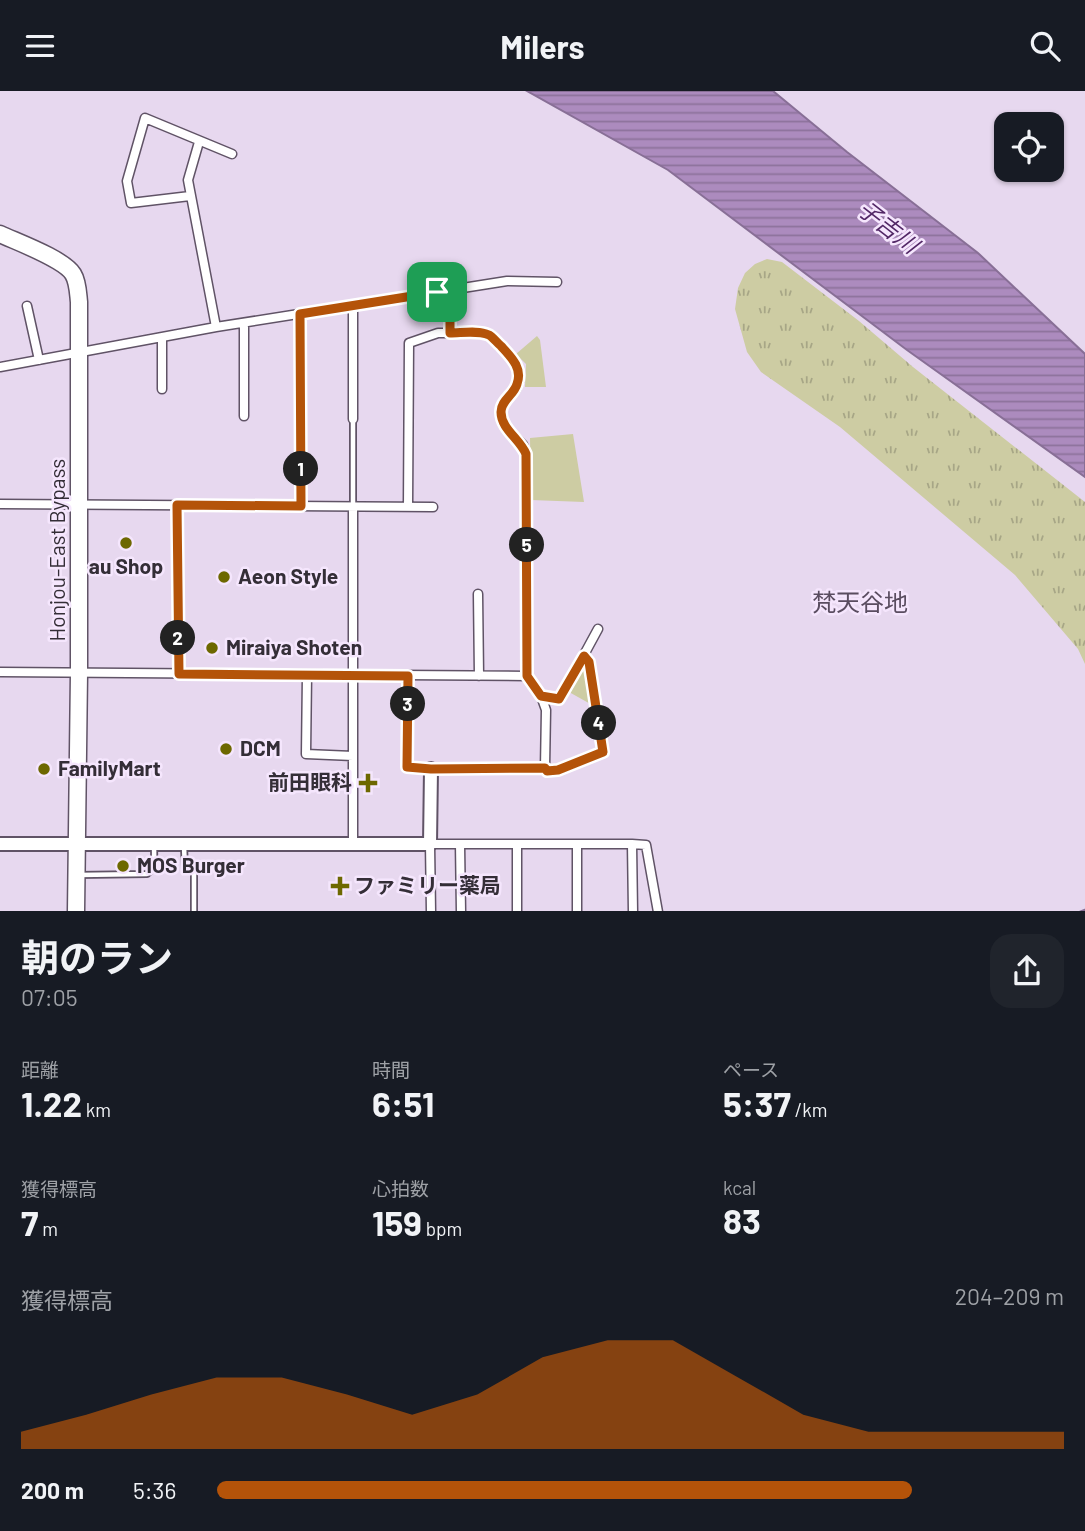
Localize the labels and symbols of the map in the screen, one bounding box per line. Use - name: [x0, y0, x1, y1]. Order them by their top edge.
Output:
- water label: 子吉川: [853, 194, 927, 260]
- pin: [407, 262, 467, 322]
- pin: 1: [284, 451, 318, 487]
- street label: Honjou-East Bypass: [44, 459, 69, 641]
- pin: 5: [510, 527, 544, 563]
- marker: au Shop: [118, 535, 134, 551]
- place label: au Shop: [89, 553, 163, 578]
- place label: Aeon Style: [238, 563, 338, 588]
- marker: Aeon Style: [216, 569, 232, 585]
- district label: 梵天谷地: [812, 587, 908, 616]
- pin: 2: [160, 621, 196, 655]
- place label: Miraiya Shoten: [226, 634, 362, 659]
- marker: Miraiya Shoten: [204, 640, 220, 656]
- pin: 3: [390, 687, 426, 721]
- pin: 4: [582, 705, 616, 741]
- place label: DCM: [240, 735, 281, 760]
- marker: DCM: [218, 741, 234, 757]
- place label: FamilyMart: [58, 755, 161, 780]
- marker: FamilyMart: [36, 761, 52, 777]
- place label: 前田眼科: [268, 769, 352, 794]
- marker: 前田眼科: [358, 773, 378, 793]
- place label: MOS Burger: [137, 852, 245, 877]
- marker: MOS Burger: [115, 858, 131, 874]
- place label: ファミリー薬局: [354, 872, 501, 897]
- marker: ファミリー薬局: [332, 878, 348, 894]

